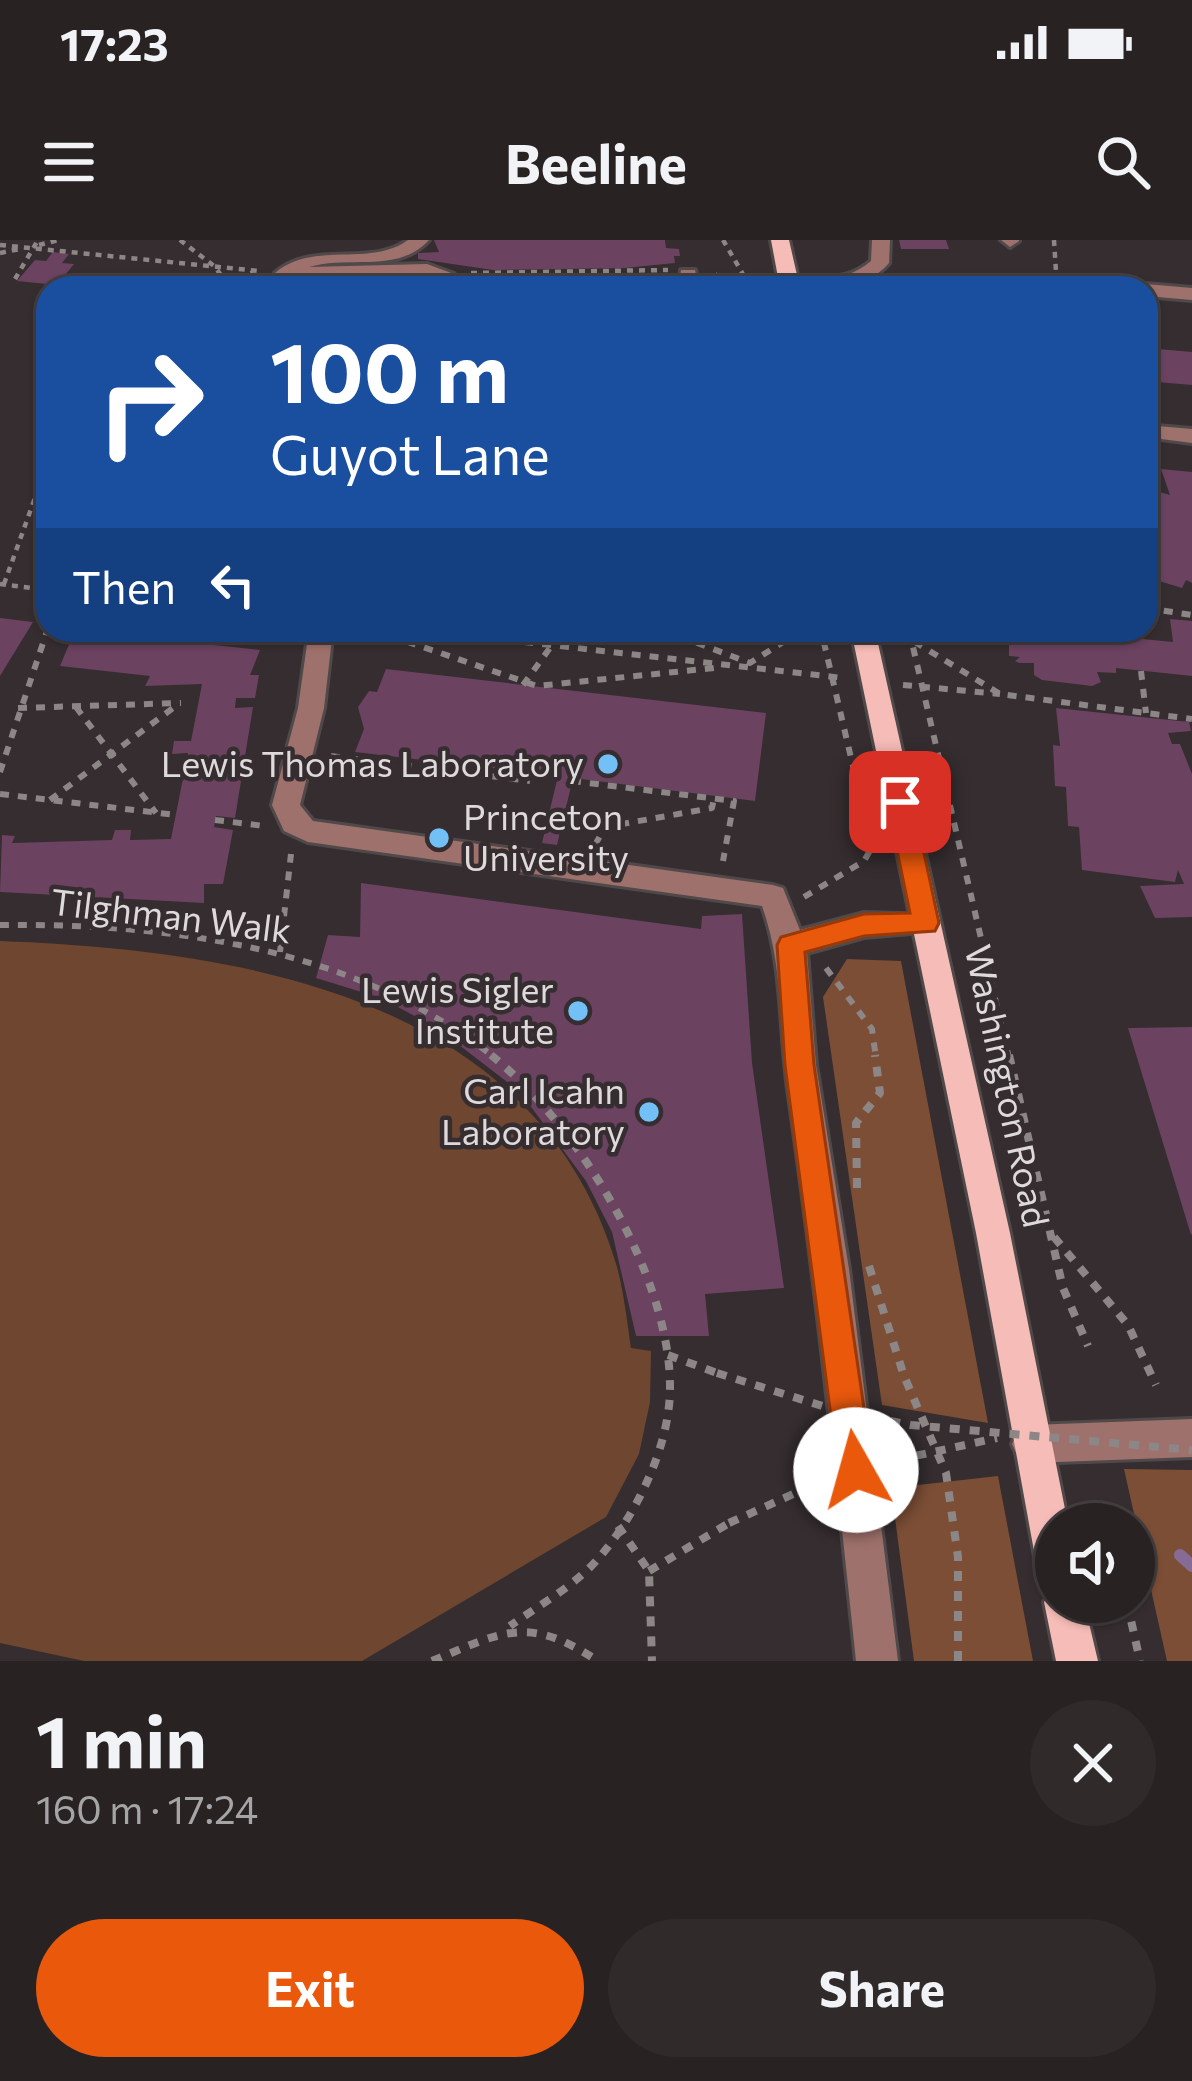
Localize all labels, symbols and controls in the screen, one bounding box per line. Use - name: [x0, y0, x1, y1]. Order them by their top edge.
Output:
- text: 17:23: [60, 15, 169, 70]
- icon: menu: [36, 129, 102, 195]
- text: Beeline: [505, 129, 687, 195]
- icon: search: [1090, 129, 1156, 195]
- text: 100 m: [270, 318, 509, 420]
- icon: right: [72, 324, 228, 480]
- text: Guyot Lane: [270, 420, 550, 486]
- icon: left: [200, 552, 266, 618]
- text: Then: [72, 558, 176, 613]
- place label: Lewis Thomas Laboratory: [161, 740, 584, 784]
- marker: Lewis Thomas Laboratory: [595, 751, 621, 777]
- pin: [849, 751, 951, 853]
- icon: arrive: [867, 769, 933, 835]
- place label: Princeton University: [463, 793, 629, 878]
- marker: Princeton University: [426, 825, 452, 851]
- street label: Tilghman Walk: [49, 877, 294, 951]
- street label: Washington Road: [958, 940, 1060, 1231]
- place label: Lewis Sigler Institute: [361, 966, 554, 1051]
- marker: Lewis Sigler Institute: [565, 998, 591, 1024]
- place label: Carl Icahn Laboratory: [441, 1067, 625, 1152]
- marker: Carl Icahn Laboratory: [636, 1099, 662, 1125]
- position arrow: [793, 1407, 919, 1533]
- map controls: [1035, 1503, 1155, 1623]
- button: sound: [1035, 1503, 1155, 1623]
- text: 1 min: [36, 1695, 207, 1783]
- button: close: [1030, 1700, 1156, 1826]
- text: 160 m · 17:24: [36, 1784, 258, 1832]
- button: Exit: [36, 1919, 584, 2057]
- button: Share: [608, 1919, 1156, 2057]

